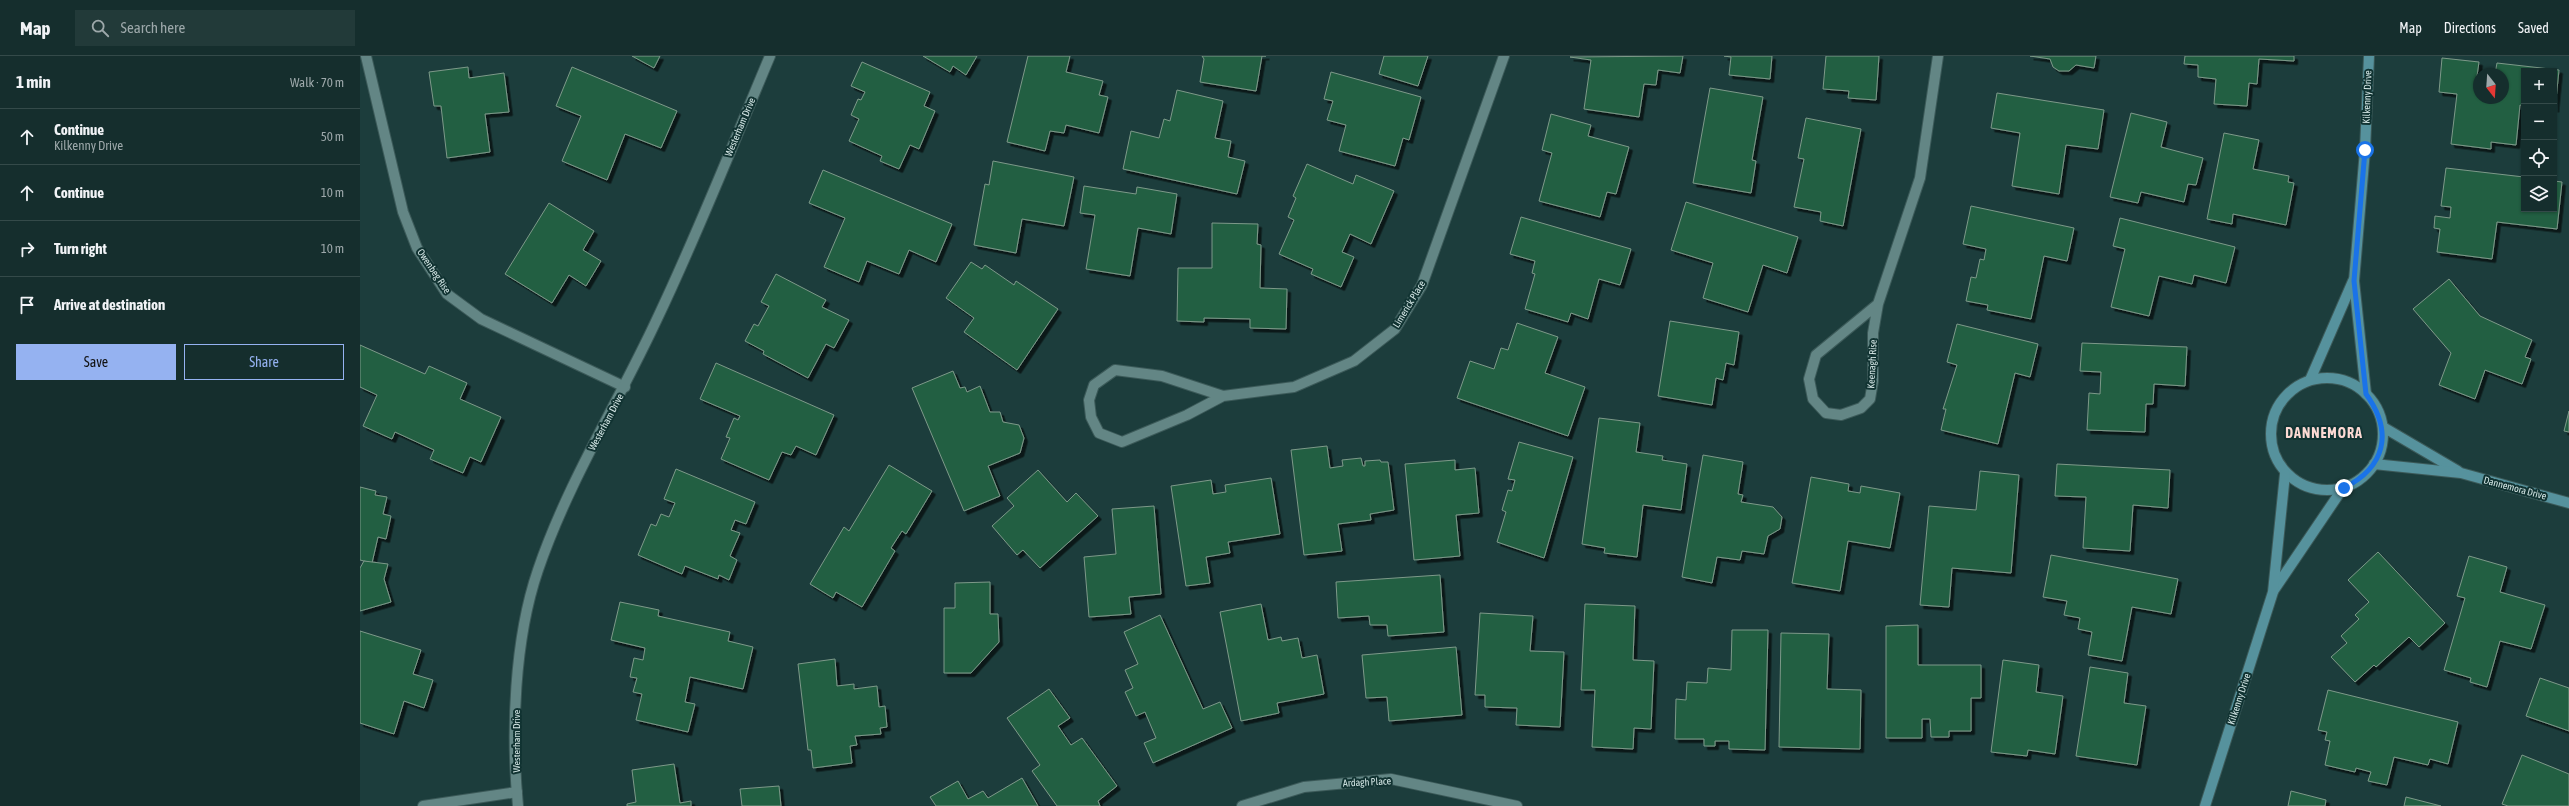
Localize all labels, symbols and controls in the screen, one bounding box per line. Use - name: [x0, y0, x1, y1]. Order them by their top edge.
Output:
- search box: [75, 10, 355, 46]
- text: Map: [20, 17, 51, 39]
- icon: search: [89, 17, 111, 39]
- text: Search here: [121, 19, 185, 36]
- text: Map: [2399, 20, 2422, 36]
- text: Directions: [2444, 20, 2496, 36]
- text: Saved: [2518, 20, 2549, 36]
- north arrow: [2473, 68, 2509, 104]
- map controls: [2521, 68, 2557, 212]
- button: +: [2521, 68, 2557, 104]
- street label: Kilkenny Drive: [2361, 70, 2373, 124]
- text: 1 min: [16, 72, 51, 92]
- text: Walk · 70 m: [290, 75, 344, 90]
- street label: Westerham Drive: [723, 96, 758, 158]
- button: −: [2521, 104, 2557, 140]
- text: Continue: [54, 121, 104, 138]
- icon: ahead: [16, 126, 38, 148]
- text: 50 m: [321, 129, 344, 144]
- text: Kilkenny Drive: [54, 138, 123, 153]
- button: locate: [2521, 140, 2557, 176]
- route start: [2356, 141, 2374, 159]
- button: layers: [2521, 176, 2557, 212]
- icon: ahead: [16, 182, 38, 204]
- text: Continue: [54, 184, 104, 201]
- text: 10 m: [321, 185, 344, 200]
- icon: right: [16, 238, 38, 260]
- text: Turn right: [54, 240, 107, 257]
- text: 10 m: [321, 241, 344, 256]
- street label: Owenbeg Rise: [415, 247, 453, 296]
- street label: Limerick Place: [1391, 278, 1428, 330]
- icon: arrive: [16, 294, 38, 316]
- text: Arrive at destination: [54, 296, 165, 313]
- street label: Keenagh Rise: [1865, 339, 1879, 389]
- button: Save: [16, 344, 176, 380]
- button: Share: [184, 344, 344, 380]
- street label: Westerham Drive: [586, 391, 626, 452]
- district label: DANNEMORA: [2285, 425, 2363, 441]
- street label: Dannemora Drive: [2482, 474, 2548, 502]
- route end: [2335, 479, 2353, 497]
- street label: Kilkenny Drive: [2226, 672, 2253, 726]
- street label: Westerham Drive: [511, 709, 522, 772]
- street label: Ardagh Place: [1343, 775, 1392, 789]

